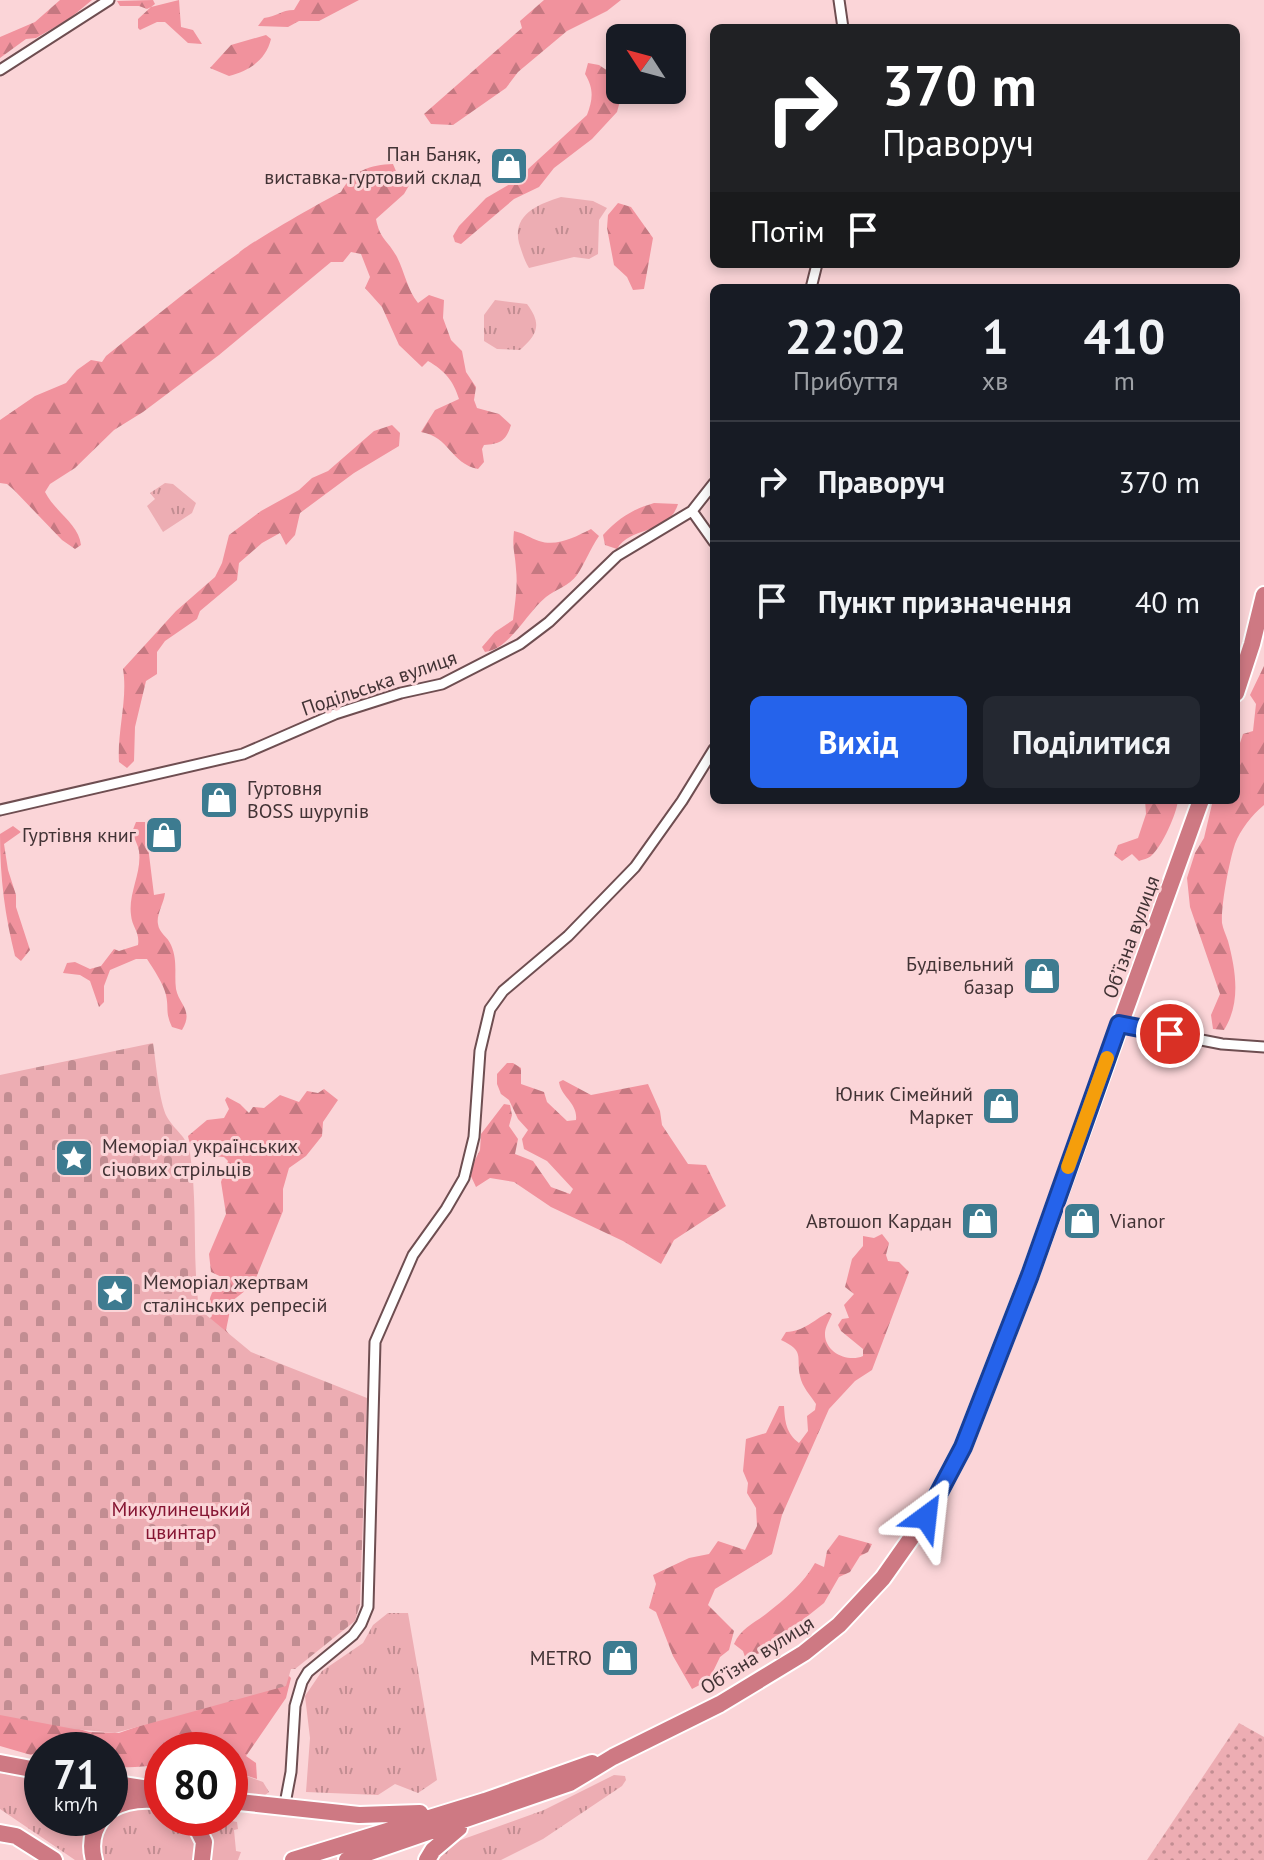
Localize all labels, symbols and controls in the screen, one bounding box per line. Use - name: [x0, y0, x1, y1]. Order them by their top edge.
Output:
- north arrow: [606, 24, 686, 104]
- map controls: [606, 24, 686, 104]
- text: 370 m: [882, 49, 1037, 121]
- icon: right: [750, 56, 854, 160]
- text: Праворуч: [882, 119, 1034, 166]
- place label: Пан Баняк, виставка-гуртовий склад: [264, 141, 481, 190]
- shop icon: Пан Баняк, виставка-гуртовий склад: [488, 145, 530, 187]
- icon: arrive: [841, 208, 885, 252]
- text: Потім: [750, 211, 825, 250]
- text: 22:02: [785, 305, 907, 367]
- text: 1: [981, 305, 1009, 367]
- text: 410: [1083, 305, 1165, 367]
- text: Прибуття: [793, 364, 898, 397]
- text: хв: [982, 364, 1008, 397]
- text: m: [1114, 364, 1135, 397]
- icon: right: [750, 459, 794, 503]
- text: Праворуч: [818, 462, 945, 501]
- text: 370 m: [1119, 462, 1200, 501]
- icon: arrive: [750, 579, 794, 623]
- text: Пункт призначення: [818, 582, 1072, 621]
- text: 40 m: [1135, 582, 1200, 621]
- street label: Подільська вулиця: [298, 644, 460, 722]
- button: Вихід: [750, 696, 967, 788]
- button: Поділитися: [983, 696, 1200, 788]
- place label: Гуртовня BOSS шурупів: [247, 775, 369, 824]
- shop icon: Гуртовня BOSS шурупів: [198, 779, 240, 821]
- shop icon: Гуртівня книг: [143, 814, 185, 856]
- place label: Гуртівня книг: [22, 822, 137, 848]
- street label: Обʼїзна вулиця: [1097, 872, 1165, 1002]
- place label: Будівельний базар: [906, 951, 1014, 1000]
- shop icon: Будівельний базар: [1021, 955, 1063, 997]
- pin: [1136, 1000, 1204, 1068]
- icon: arrive: [1148, 1012, 1192, 1056]
- place label: Юник Сімейний Маркет: [835, 1081, 973, 1130]
- shop icon: Юник Сімейний Маркет: [980, 1085, 1022, 1127]
- place label: Меморіал українських січових стрільців: [102, 1133, 298, 1182]
- place icon: Меморіал українських січових стрільців: [53, 1137, 95, 1179]
- shop icon: Автошоп Кардан: [959, 1200, 1001, 1242]
- shop icon: Vianor: [1061, 1200, 1103, 1242]
- place label: Автошоп Кардан: [806, 1208, 952, 1234]
- place label: Vianor: [1109, 1208, 1165, 1234]
- place label: Меморіал жертвам сталінських репресій: [143, 1269, 327, 1318]
- place icon: Меморіал жертвам сталінських репресій: [94, 1272, 136, 1314]
- position arrow: [884, 1475, 968, 1559]
- park label: Микулинецький цвинтар: [112, 1496, 250, 1545]
- street label: Обʼїзна вулиця: [695, 1610, 819, 1700]
- shop icon: METRO: [599, 1637, 641, 1679]
- place label: METRO: [530, 1645, 592, 1671]
- speed limit sign: 80: [144, 1732, 248, 1836]
- text: 71: [53, 1748, 99, 1800]
- text: km/h: [54, 1791, 98, 1817]

